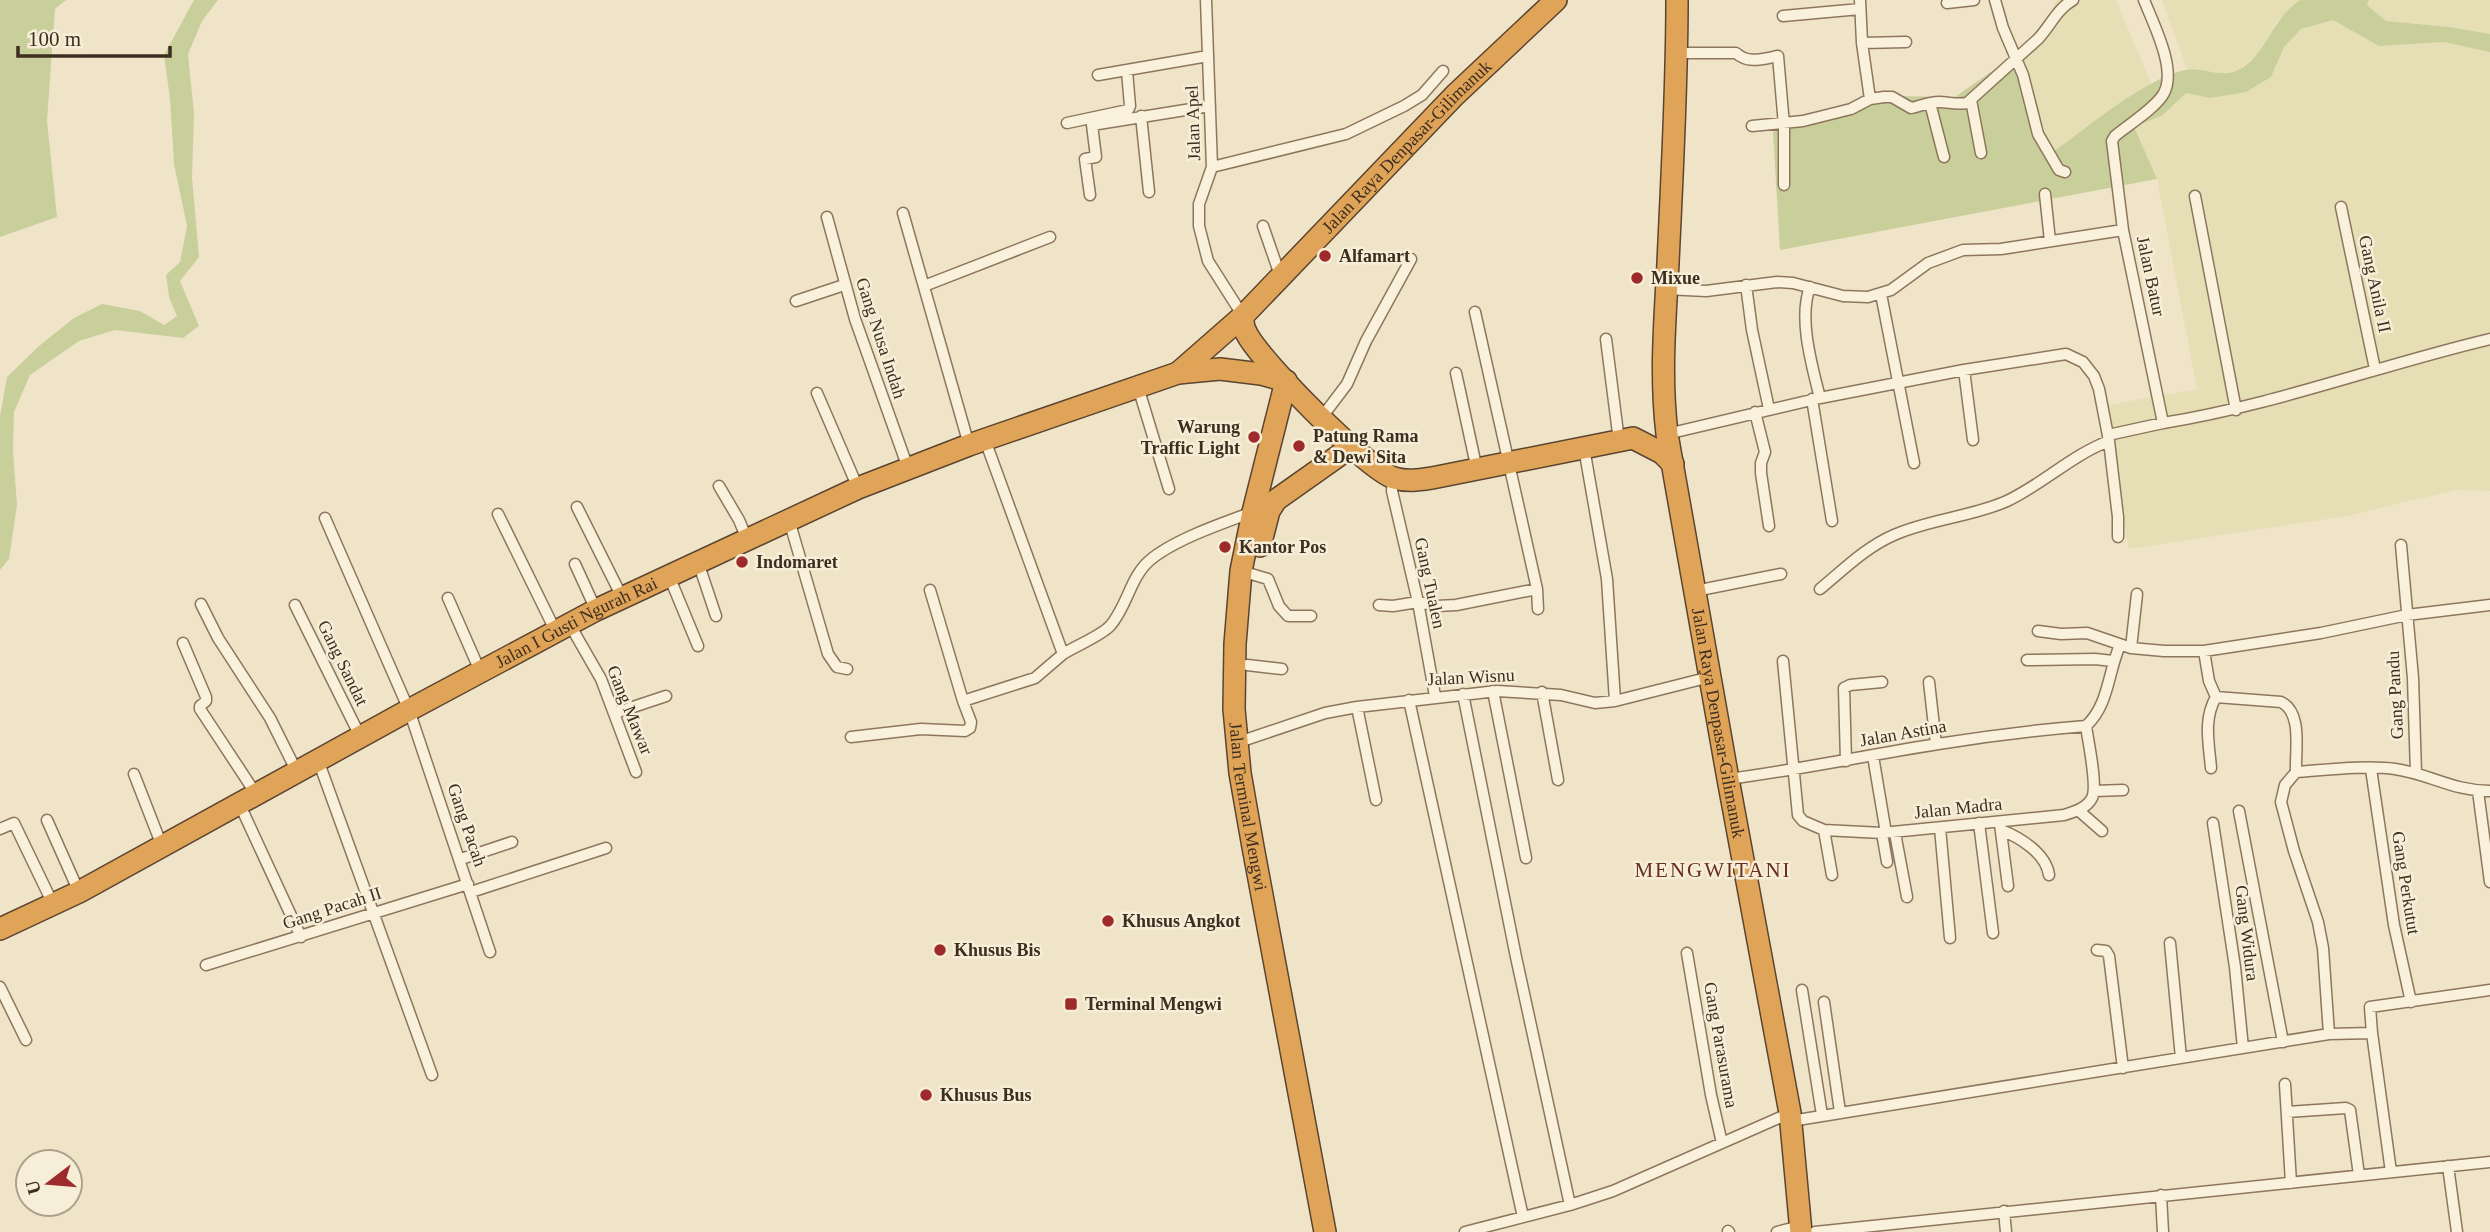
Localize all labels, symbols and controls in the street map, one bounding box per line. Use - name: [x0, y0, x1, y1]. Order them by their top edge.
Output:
- scale bar: [18, 14, 170, 58]
- text: 100 m: [28, 27, 81, 51]
- street label: Jalan Raya Denpasar-Gilimanuk: [1318, 56, 1495, 237]
- street label: Jalan Apel: [1182, 85, 1204, 161]
- street label: Jalan Batur: [2133, 234, 2169, 318]
- street label: Gang Anila II: [2355, 234, 2395, 334]
- place label: Alfamart: [1339, 246, 1410, 266]
- marker: Alfamart: [1317, 248, 1333, 264]
- place label: Mixue: [1651, 268, 1700, 288]
- marker: Mixue: [1629, 270, 1645, 286]
- street label: Gang Nusa Indah: [852, 275, 910, 401]
- place label: Warung Traffic Light: [1141, 417, 1240, 458]
- place label: Patung Rama & Dewi Sita: [1313, 426, 1419, 467]
- marker: Warung Traffic Light: [1246, 429, 1262, 445]
- marker: Patung Rama & Dewi Sita: [1291, 438, 1307, 454]
- street label: Gang Tualen: [1411, 536, 1449, 630]
- place label: Kantor Pos: [1239, 537, 1326, 557]
- marker: Kantor Pos: [1217, 539, 1233, 555]
- place label: Indomaret: [756, 552, 838, 572]
- marker: Indomaret: [734, 554, 750, 570]
- street label: Jalan I Gusti Ngurah Rai: [492, 573, 660, 672]
- street label: Jalan Raya Denpasar-Gilimanuk: [1688, 606, 1749, 840]
- street label: Gang Sandat: [314, 617, 372, 709]
- street label: Gang Pandu: [2383, 650, 2407, 740]
- street label: Gang Mawar: [603, 662, 657, 758]
- street label: Jalan Wisnu: [1427, 665, 1515, 689]
- street label: Jalan Astina: [1858, 716, 1948, 750]
- street label: Jalan Terminal Mengwi: [1225, 721, 1271, 892]
- street label: Gang Pacah: [443, 781, 491, 869]
- street label: Jalan Madra: [1913, 793, 2003, 823]
- street label: Gang Perkutut: [2388, 830, 2424, 936]
- district label: MENGWITANI: [1634, 858, 1792, 882]
- street label: Gang Pacah II: [280, 883, 384, 933]
- street label: Gang Widura: [2231, 884, 2263, 982]
- place label: Khusus Angkot: [1122, 911, 1241, 931]
- marker: Khusus Angkot: [1100, 913, 1116, 929]
- place label: Khusus Bis: [954, 940, 1041, 960]
- marker: Khusus Bis: [932, 942, 948, 958]
- street label: Gang Parasurama: [1700, 981, 1742, 1110]
- place label: Terminal Mengwi: [1085, 994, 1222, 1014]
- marker: Terminal Mengwi: [1063, 996, 1079, 1012]
- place label: Khusus Bus: [940, 1085, 1032, 1105]
- marker: Khusus Bus: [918, 1087, 934, 1103]
- north arrow: [14, 1148, 84, 1218]
- text: U: [21, 1178, 45, 1197]

